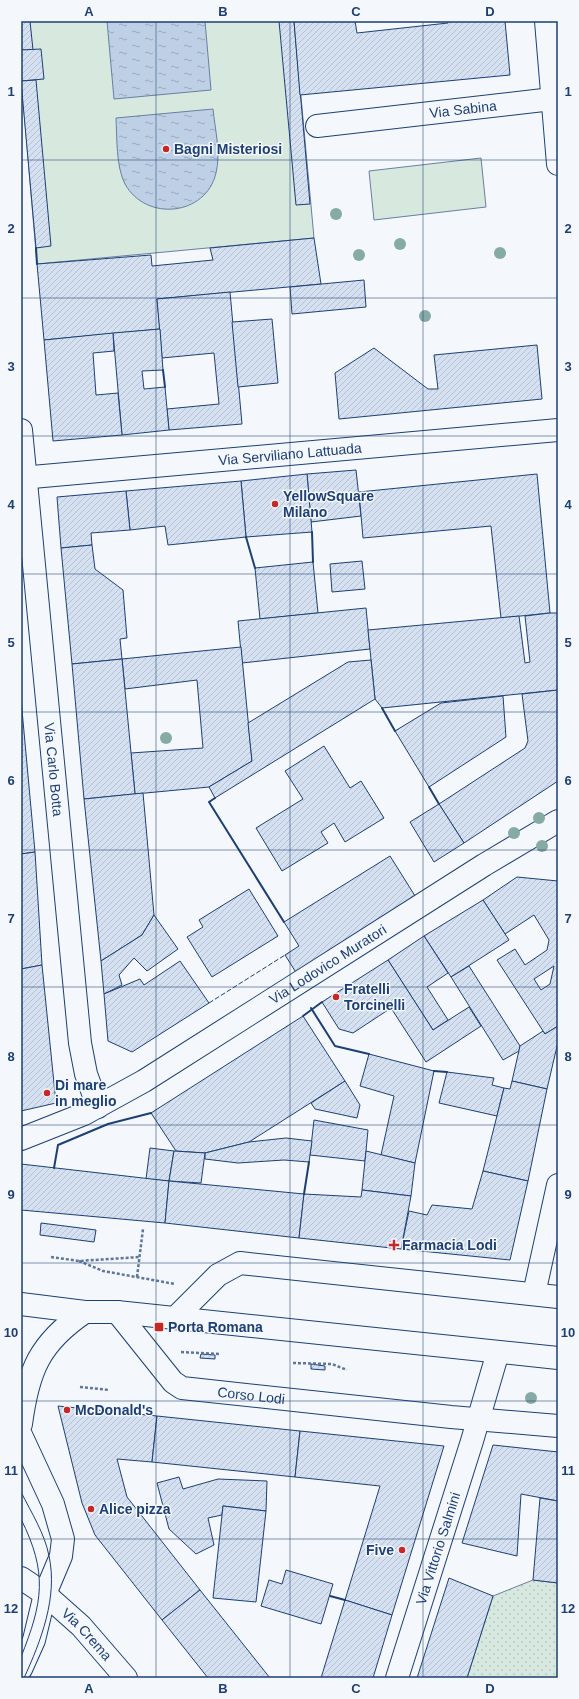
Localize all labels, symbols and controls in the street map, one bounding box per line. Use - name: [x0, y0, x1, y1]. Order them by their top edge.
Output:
- text: A: [84, 4, 94, 19]
- text: B: [218, 4, 228, 19]
- text: C: [351, 4, 361, 19]
- text: D: [485, 4, 495, 19]
- text: 1: [7, 84, 15, 99]
- text: 1: [564, 84, 572, 99]
- street label: Via Sabina: [429, 97, 498, 121]
- place label: Bagni Misteriosi: [174, 141, 282, 157]
- marker: Bagni Misteriosi: [161, 144, 171, 154]
- text: 2: [7, 221, 15, 236]
- text: 2: [564, 221, 572, 236]
- text: 3: [7, 359, 15, 374]
- text: 3: [564, 359, 572, 374]
- street label: Via Serviliano Lattuada: [218, 440, 363, 468]
- place label: YellowSquare Milano: [283, 488, 374, 520]
- text: 4: [7, 497, 15, 512]
- text: 4: [564, 497, 572, 512]
- marker: YellowSquare Milano: [270, 499, 280, 509]
- text: 5: [7, 635, 15, 650]
- text: 5: [564, 635, 572, 650]
- street label: Via Carlo Botta: [41, 722, 66, 817]
- text: 6: [7, 773, 15, 788]
- text: 6: [564, 773, 572, 788]
- text: 7: [7, 911, 15, 926]
- text: 7: [564, 911, 572, 926]
- street label: Via Lodovico Muratori: [266, 921, 389, 1007]
- place label: Fratelli Torcinelli: [344, 981, 405, 1013]
- marker: Fratelli Torcinelli: [331, 992, 341, 1002]
- text: 8: [7, 1049, 15, 1064]
- text: 8: [564, 1049, 572, 1064]
- place label: Di mare in meglio: [55, 1077, 116, 1109]
- marker: Di mare in meglio: [42, 1088, 52, 1098]
- text: 9: [7, 1187, 15, 1202]
- text: 9: [564, 1187, 572, 1202]
- place label: Farmacia Lodi: [402, 1237, 497, 1253]
- marker: Farmacia Lodi: [389, 1240, 399, 1250]
- place label: Porta Romana: [168, 1319, 263, 1335]
- marker: Porta Romana: [153, 1321, 165, 1333]
- text: 10: [4, 1325, 18, 1340]
- text: 10: [561, 1325, 575, 1340]
- street label: Corso Lodi: [217, 1384, 286, 1407]
- place label: McDonald's: [75, 1402, 153, 1418]
- marker: McDonald's: [62, 1405, 72, 1415]
- text: 11: [4, 1463, 18, 1478]
- text: 11: [561, 1463, 575, 1478]
- street label: Via Vittorio Salmini: [413, 1490, 463, 1607]
- place label: Alice pizza: [99, 1501, 171, 1517]
- marker: Alice pizza: [86, 1504, 96, 1514]
- place label: Five: [366, 1542, 394, 1558]
- marker: Five: [397, 1545, 407, 1555]
- text: 12: [4, 1601, 18, 1616]
- text: 12: [561, 1601, 575, 1616]
- street label: Via Crema: [58, 1605, 115, 1664]
- text: A: [84, 1681, 94, 1696]
- text: B: [218, 1681, 228, 1696]
- text: C: [351, 1681, 361, 1696]
- text: D: [485, 1681, 495, 1696]

